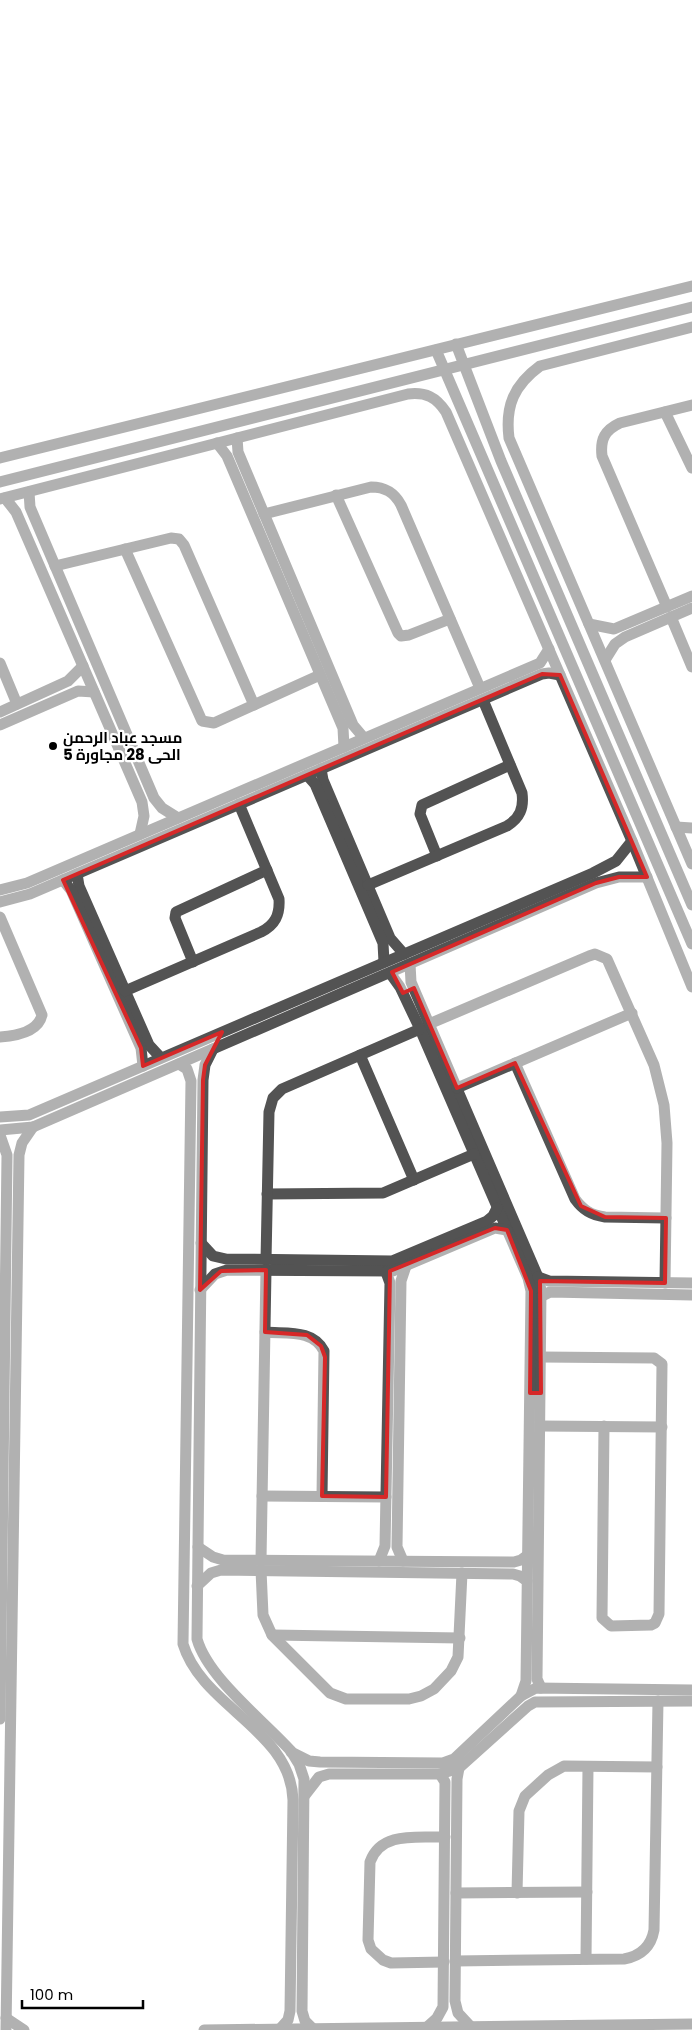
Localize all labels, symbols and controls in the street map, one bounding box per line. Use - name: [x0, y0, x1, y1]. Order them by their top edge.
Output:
- place label: مسجد عباد الرحمن الحى 28 مجاورة 5: [63, 727, 182, 765]
- marker: مسجد عباد الرحمن الحى 28 مجاورة 5: [47, 740, 59, 752]
- scale bar: [22, 1978, 144, 2010]
- text: 100 m: [30, 1984, 73, 2005]

